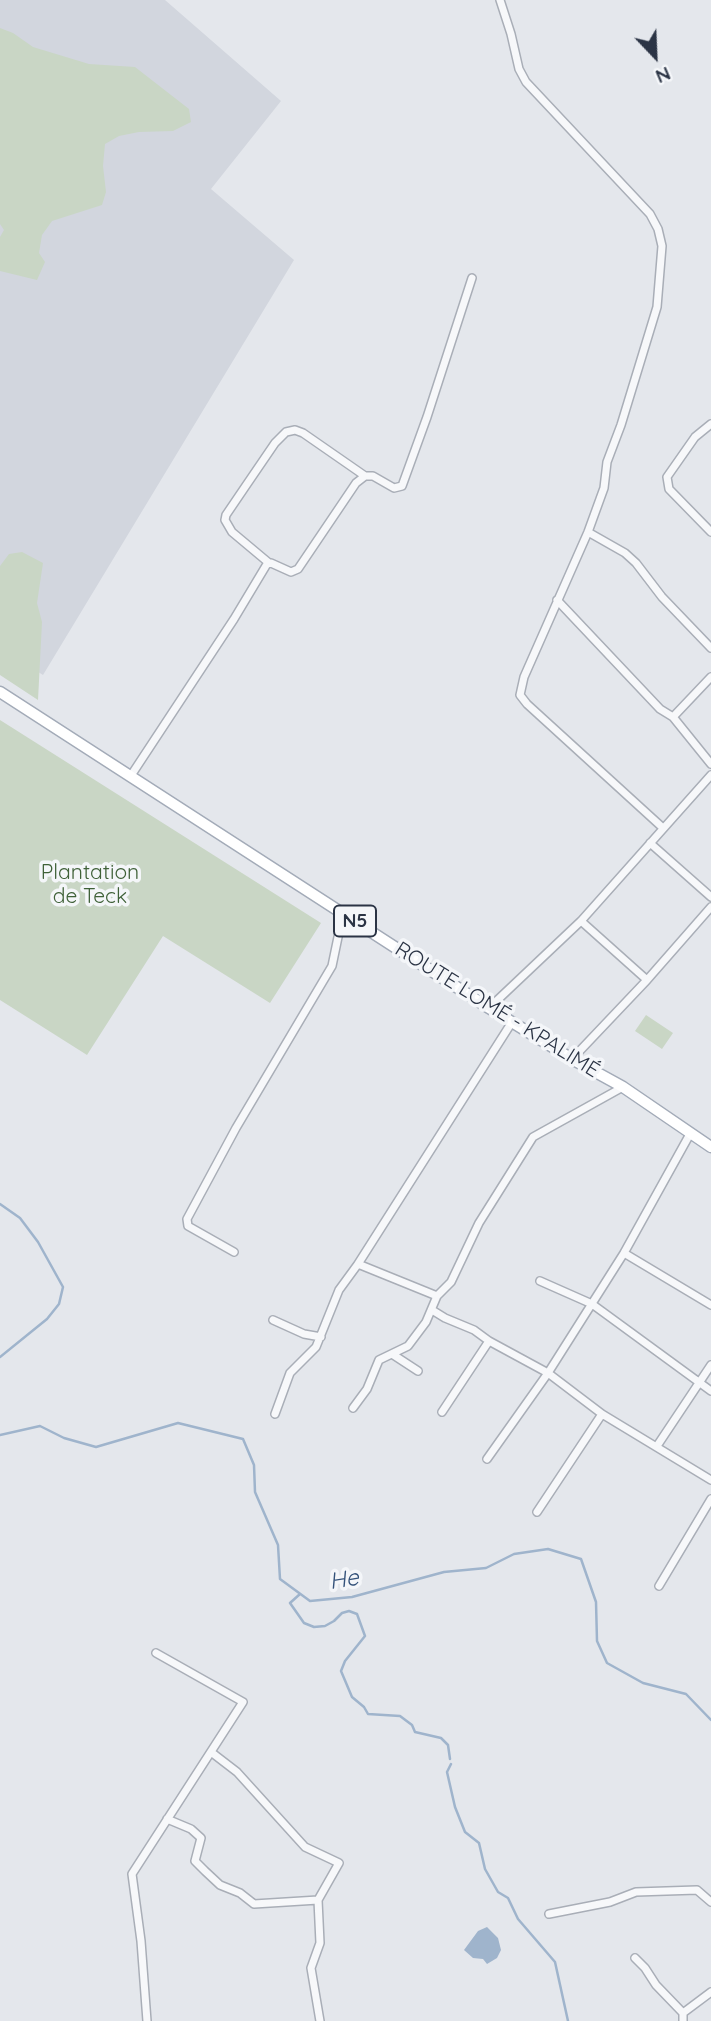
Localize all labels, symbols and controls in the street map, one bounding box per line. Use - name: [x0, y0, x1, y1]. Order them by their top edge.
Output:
- north arrow: [620, 21, 690, 91]
- text: N: [652, 62, 674, 89]
- park label: Plantation de Teck: [41, 860, 139, 910]
- road number: N5: [334, 906, 376, 937]
- street label: ROUTE LOMÉ - KPALIMÉ: [390, 937, 604, 1083]
- water label: He: [327, 1564, 361, 1596]

